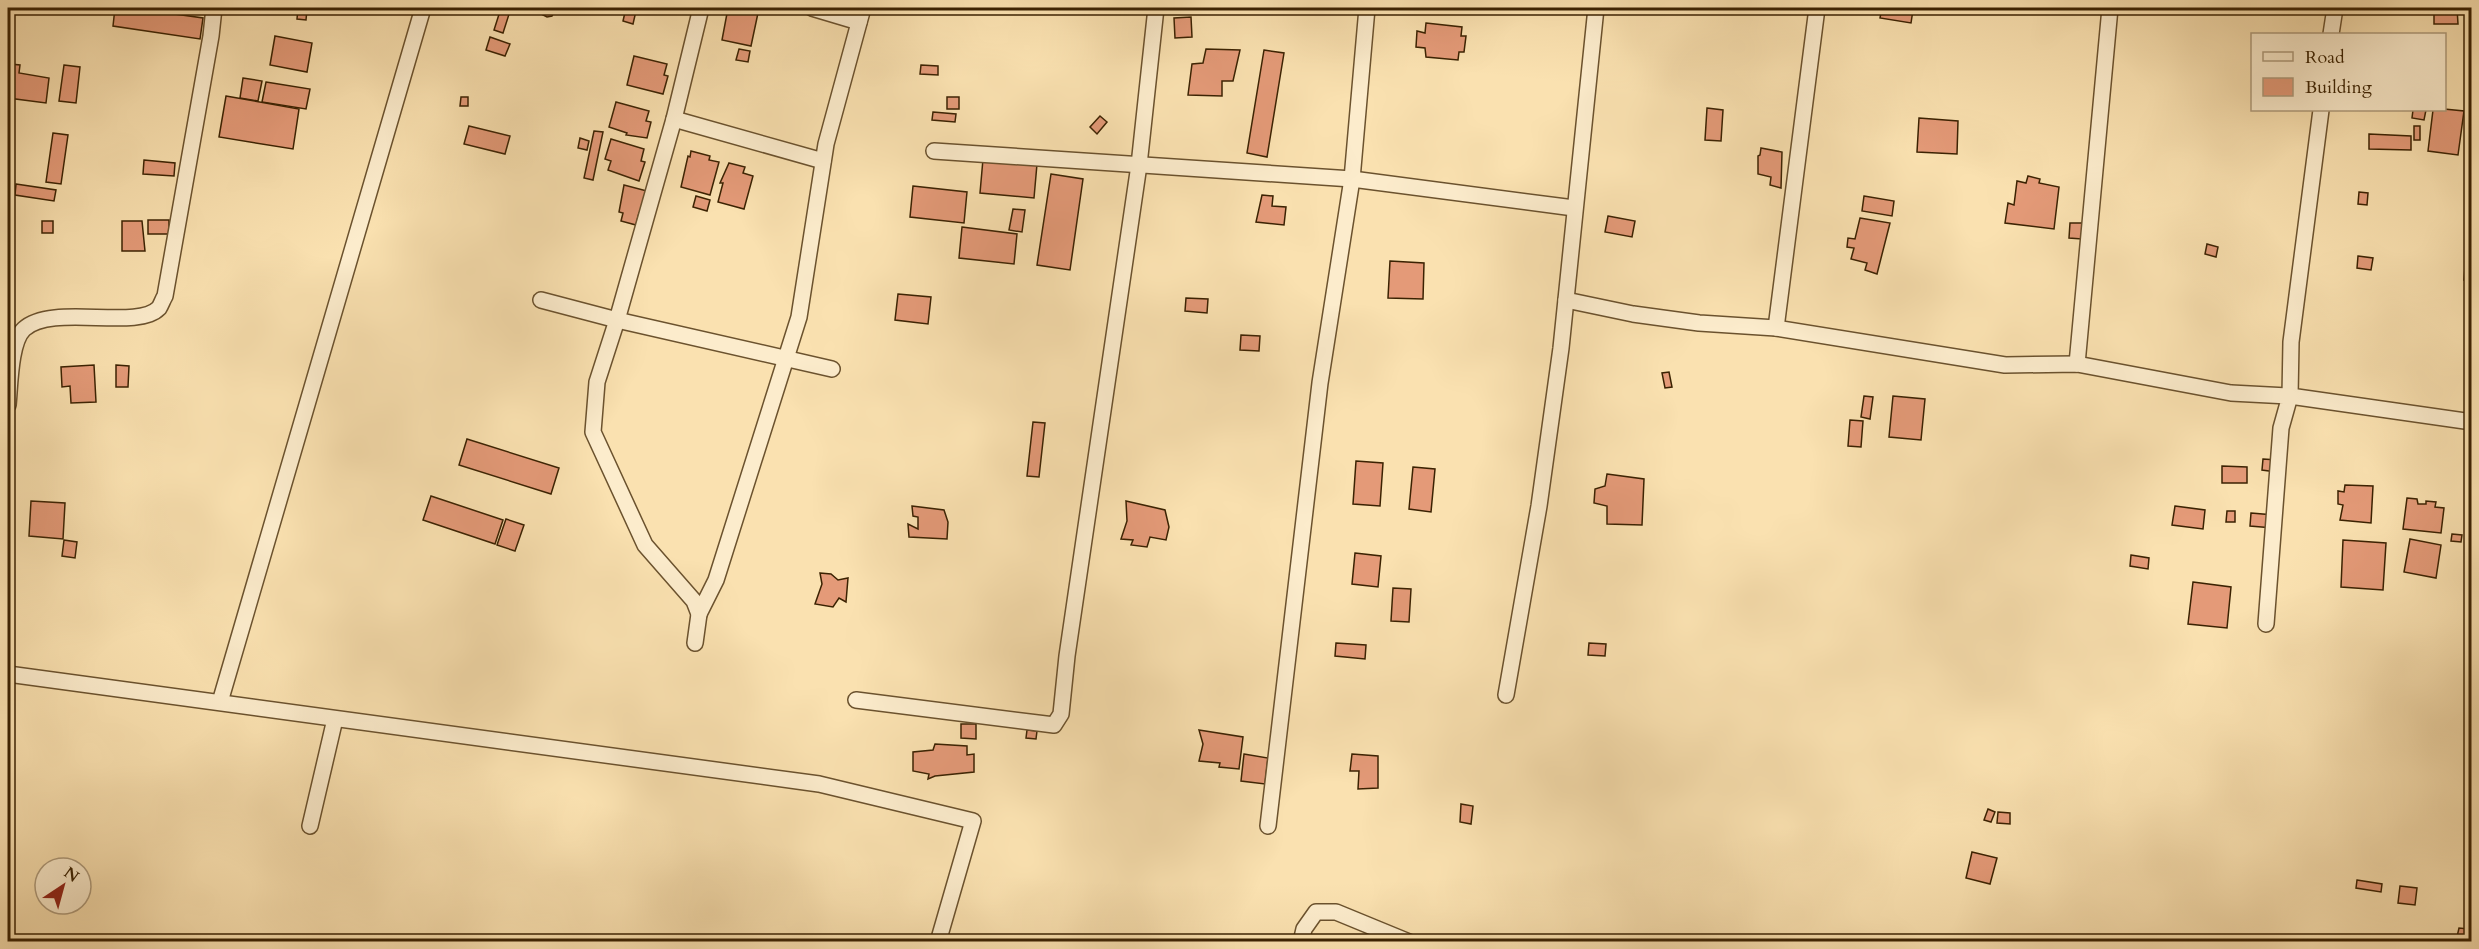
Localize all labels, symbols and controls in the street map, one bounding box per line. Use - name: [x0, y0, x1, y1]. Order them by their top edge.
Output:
- legend: [2251, 33, 2446, 111]
- text: Road: [2305, 45, 2345, 70]
- text: Building: [2305, 75, 2373, 100]
- north arrow: [33, 856, 93, 916]
- text: N: [59, 862, 83, 888]

